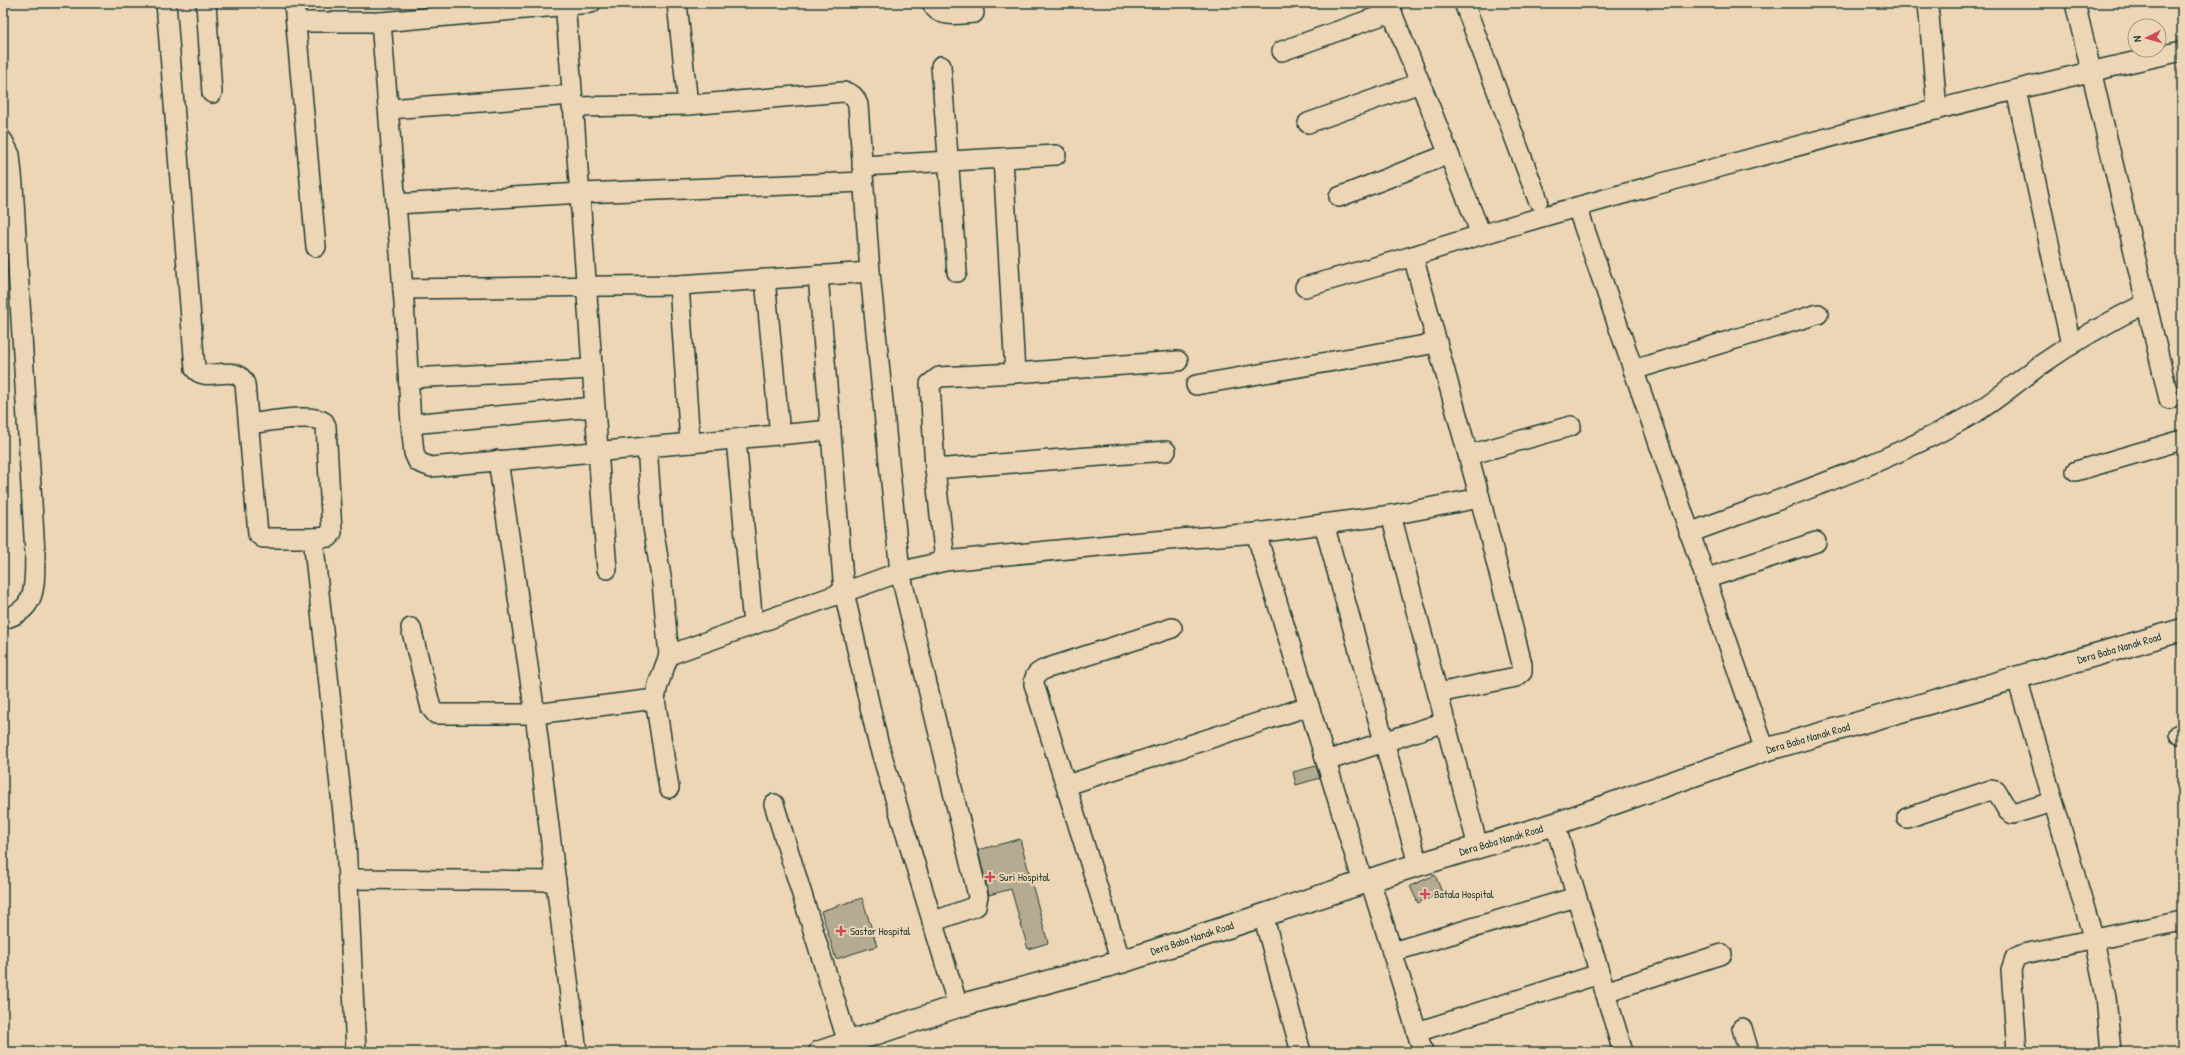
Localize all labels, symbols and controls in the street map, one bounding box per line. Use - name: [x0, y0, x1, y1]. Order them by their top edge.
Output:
- north arrow: [2127, 18, 2167, 58]
- text: N: [2130, 35, 2144, 43]
- street label: Dera Baba Nanak Road: [2075, 629, 2163, 667]
- street label: Dera Baba Nanak Road: [1764, 719, 1852, 757]
- street label: Dera Baba Nanak Road: [1457, 821, 1545, 859]
- place label: Suri Hospital: [999, 870, 1050, 884]
- marker: Suri Hospital: [984, 871, 996, 883]
- place label: Batala Hospital: [1434, 887, 1494, 901]
- marker: Batala Hospital: [1419, 888, 1431, 900]
- street label: Dera Baba Nanak Road: [1149, 918, 1236, 958]
- place label: Sastar Hospital: [850, 924, 911, 938]
- marker: Sastar Hospital: [835, 925, 847, 937]

